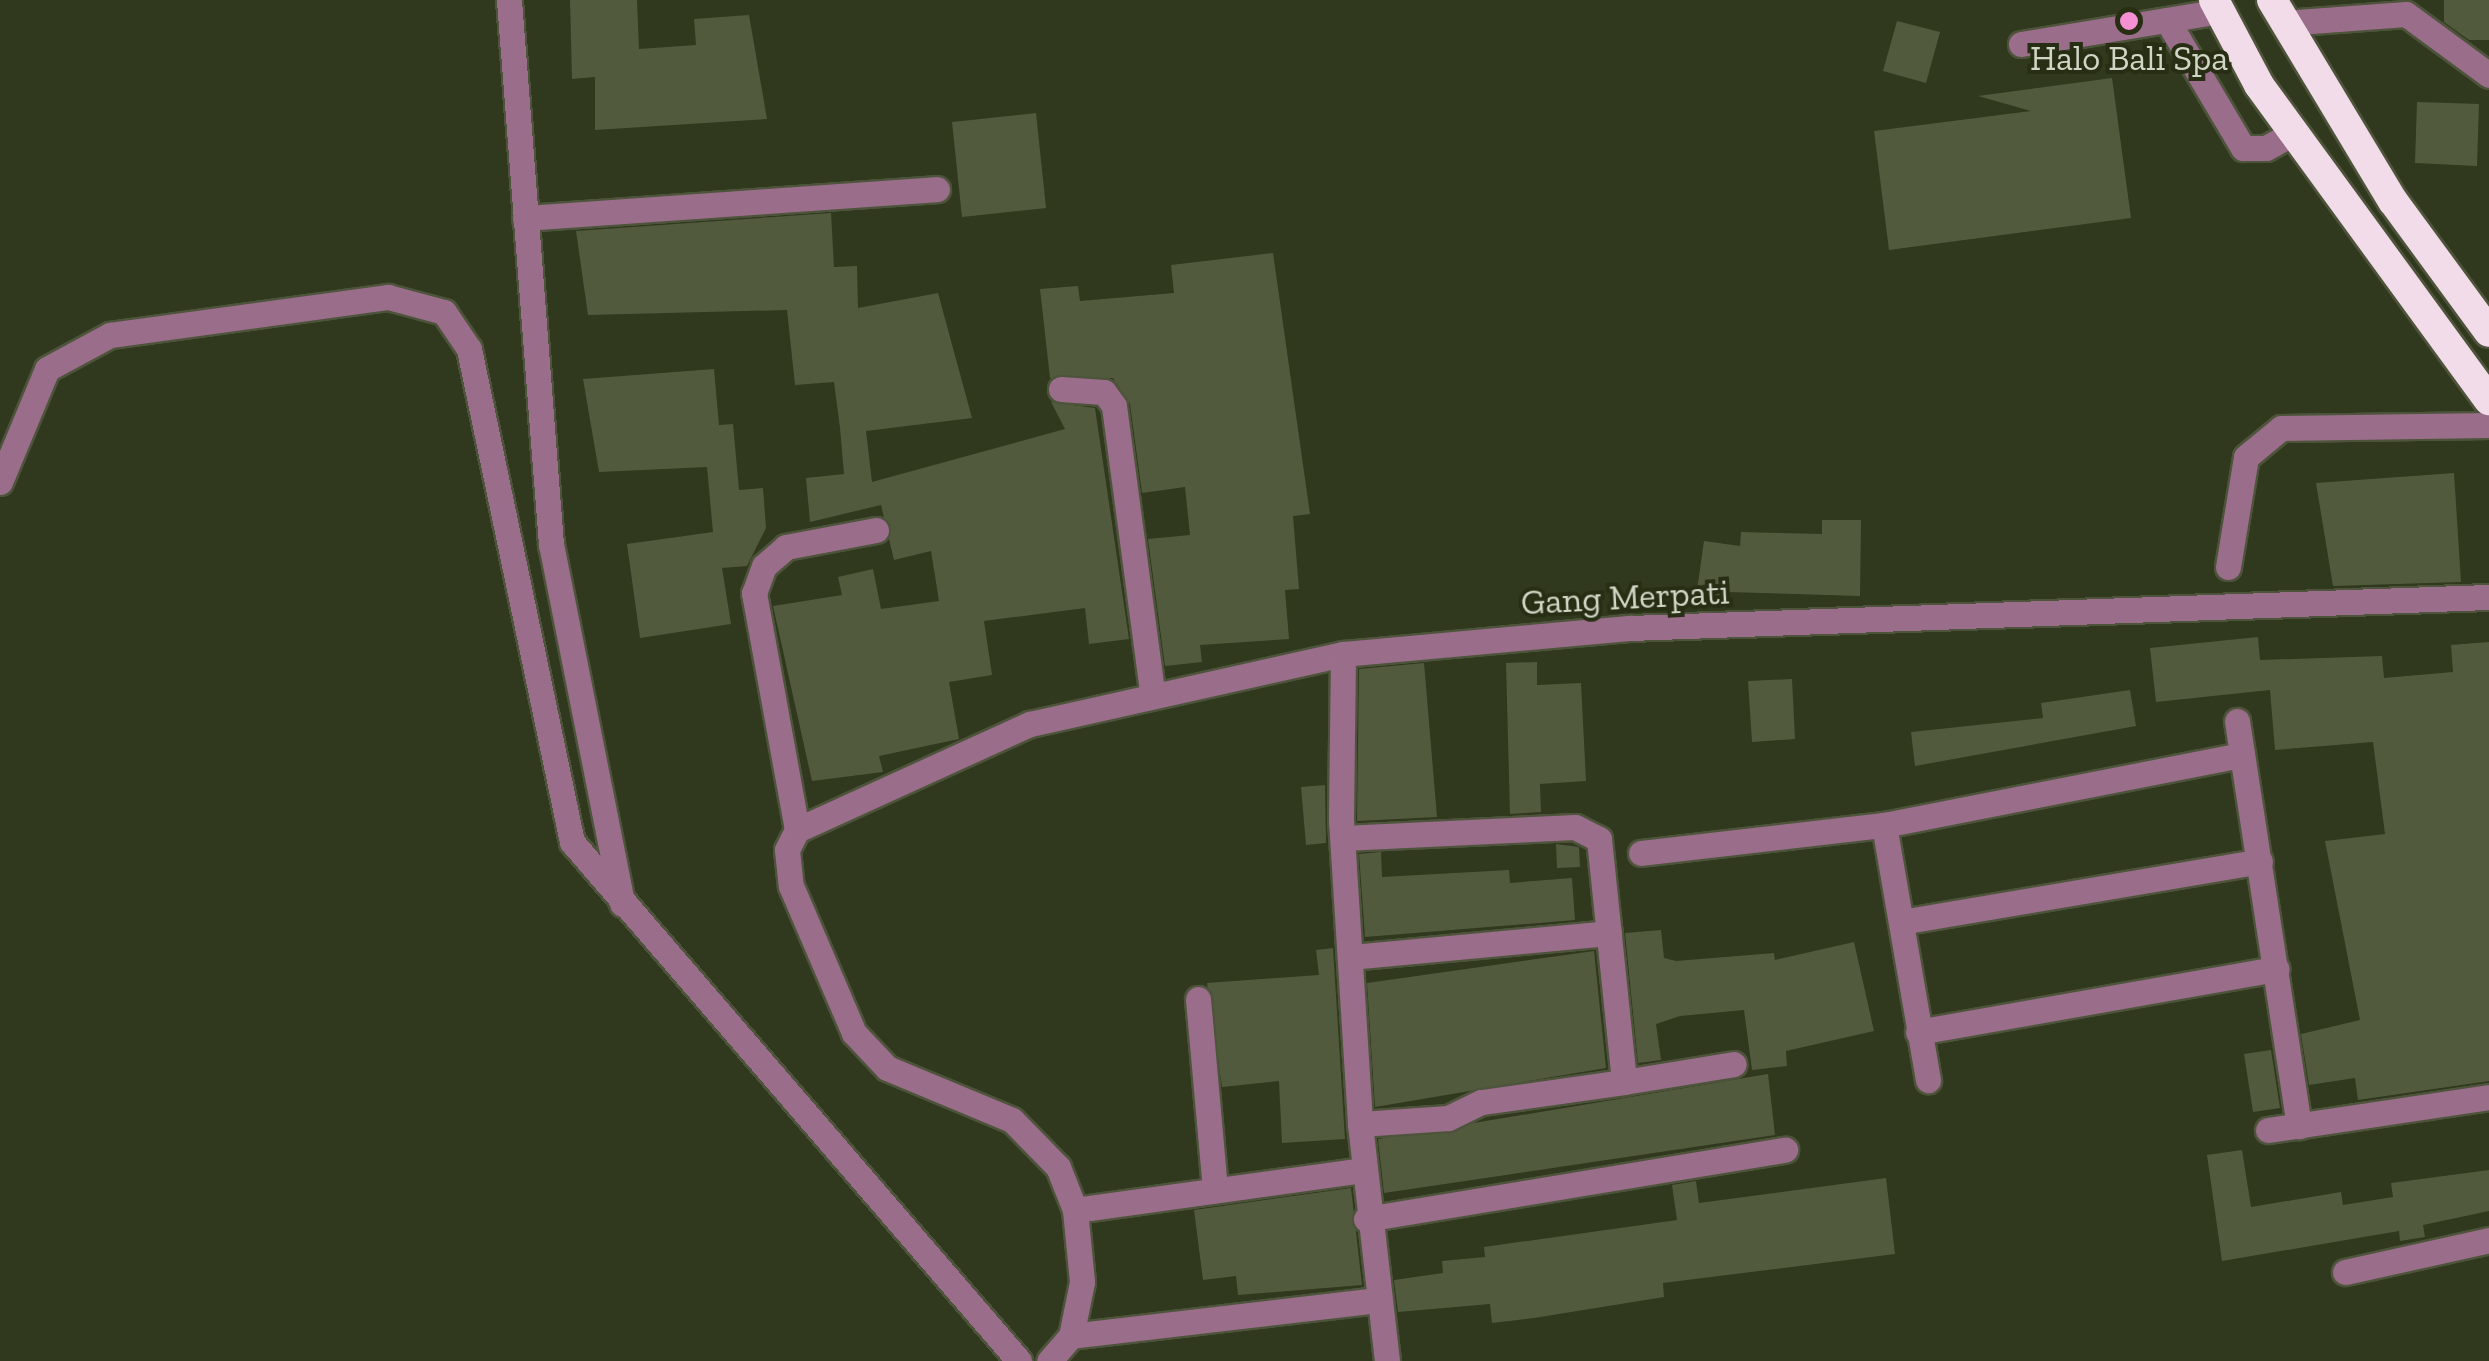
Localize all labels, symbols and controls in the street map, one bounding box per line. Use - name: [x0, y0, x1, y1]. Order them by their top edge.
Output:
- marker: Halo Bali Spa: [2118, 10, 2140, 32]
- place label: Halo Bali Spa: [2030, 37, 2228, 79]
- street label: Gang Merpati: [1520, 571, 1730, 623]

